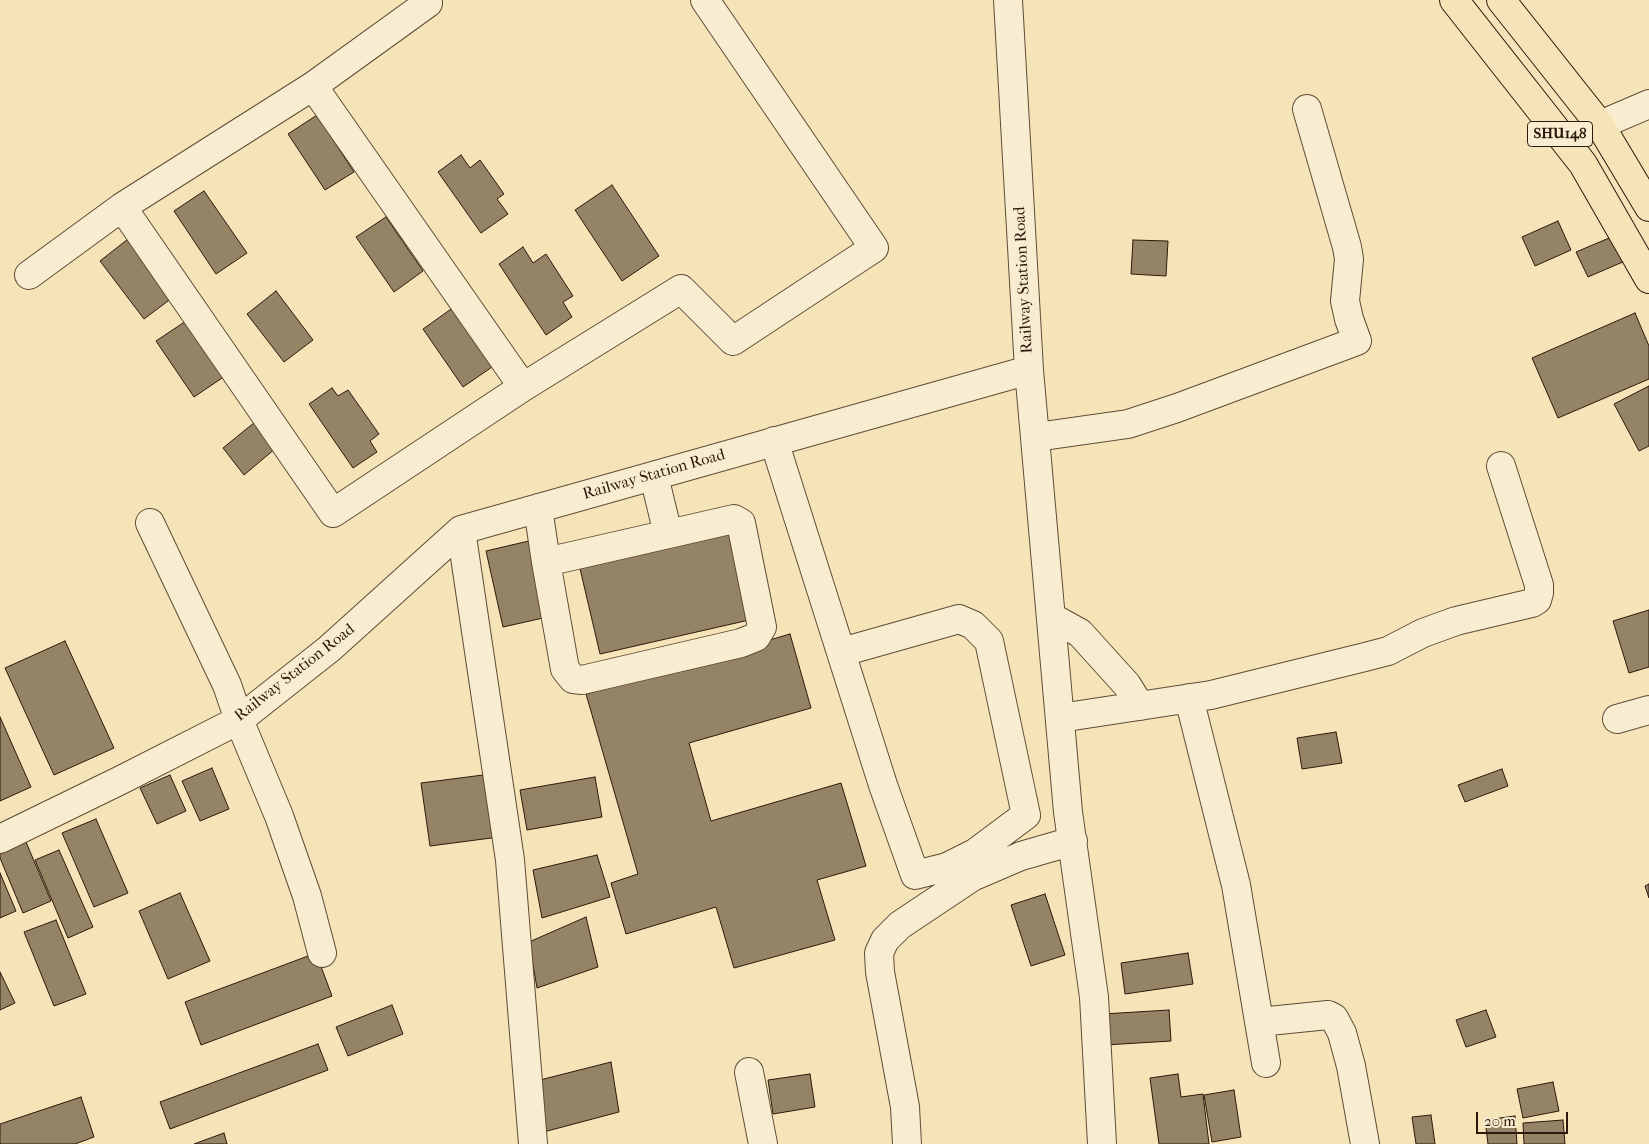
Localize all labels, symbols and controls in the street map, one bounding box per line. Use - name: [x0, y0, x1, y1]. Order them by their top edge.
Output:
- road number: SHU148: [1528, 122, 1592, 146]
- street label: Railway Station Road: [1011, 206, 1037, 354]
- street label: Railway Station Road: [581, 445, 727, 505]
- street label: Railway Station Road: [231, 620, 359, 726]
- scale bar: [1479, 1102, 1572, 1134]
- text: 20 m: [1484, 1112, 1516, 1130]

